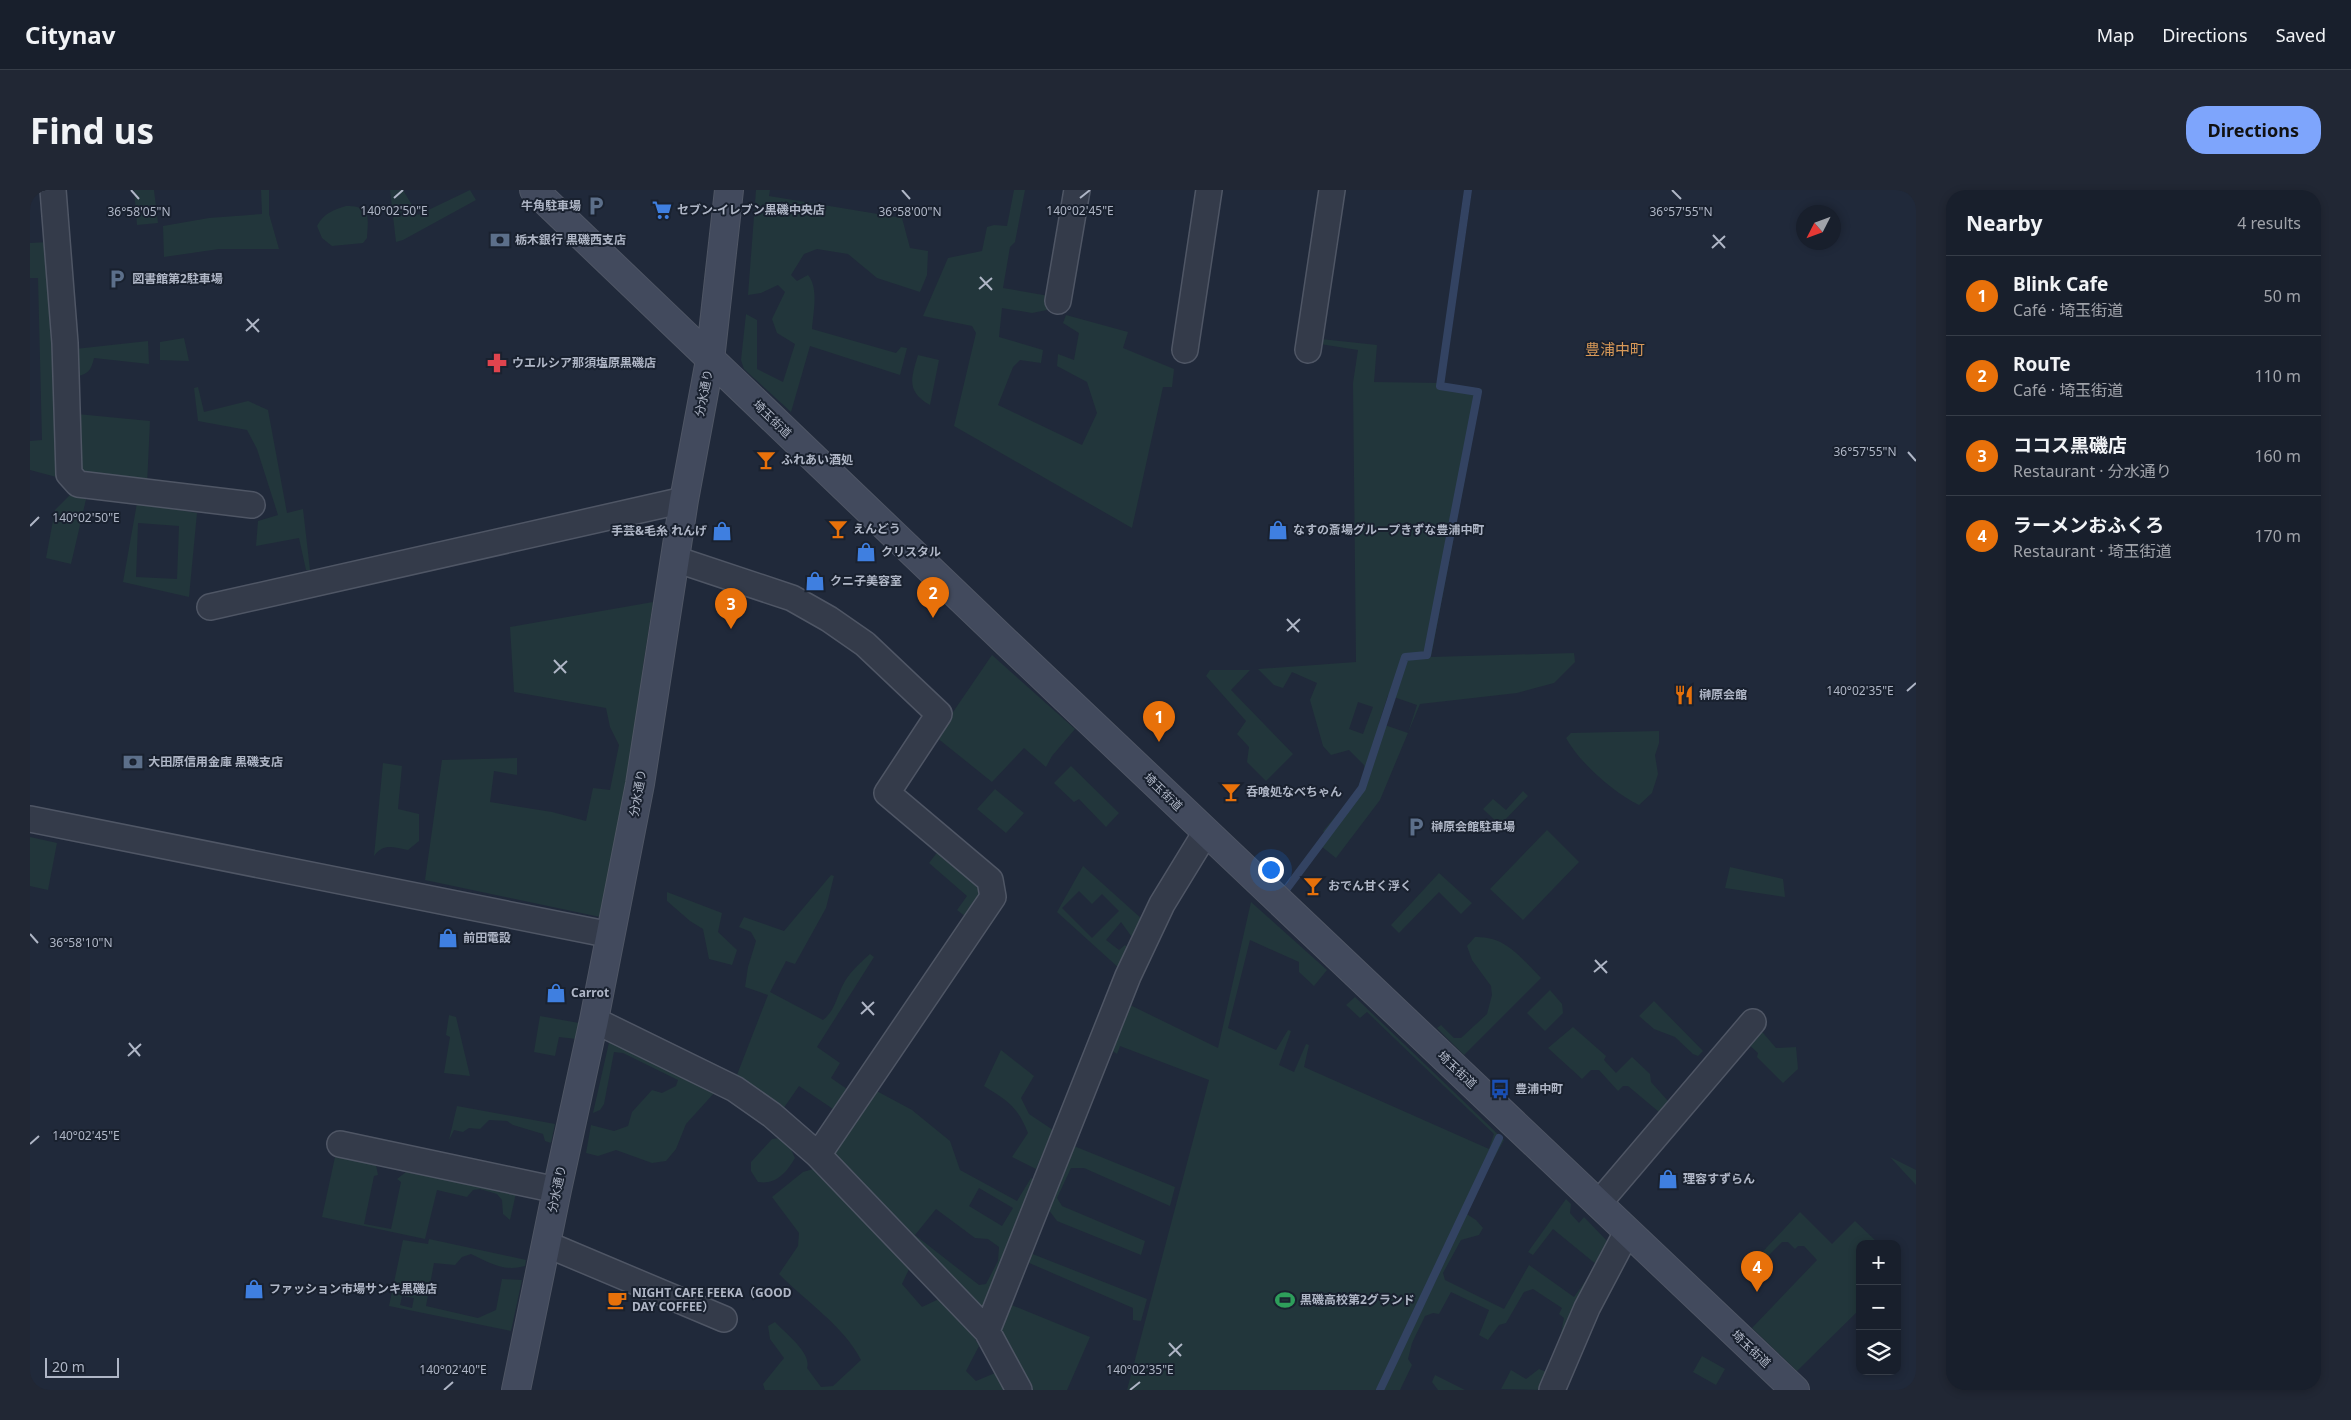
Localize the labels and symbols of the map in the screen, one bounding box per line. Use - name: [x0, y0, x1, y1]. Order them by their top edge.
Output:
- parking icon: 牛角駐車場: [585, 195, 607, 217]
- place label: 牛角駐車場: [521, 197, 581, 214]
- supermarket icon: セブン-イレブン黒磯中央店: [651, 199, 673, 221]
- place label: セブン-イレブン黒磯中央店: [677, 201, 825, 218]
- text: 140°02'50"E: [360, 202, 428, 219]
- text: 140°02'45"E: [1046, 202, 1114, 219]
- text: 36°58'05"N: [107, 203, 171, 220]
- text: 36°58'00"N: [878, 203, 942, 220]
- text: 36°57'55"N: [1649, 203, 1713, 220]
- north arrow: [1796, 205, 1841, 250]
- bank icon: 栃木銀行 黒磯西支店: [489, 229, 511, 251]
- place label: 栃木銀行 黒磯西支店: [515, 231, 626, 248]
- parking icon: 図書館第2駐車場: [106, 268, 128, 290]
- place label: 図書館第2駐車場: [132, 270, 223, 287]
- district label: 豊浦中町: [1585, 339, 1645, 359]
- pharmacy icon: ウエルシア那須塩原黒磯店: [486, 352, 508, 374]
- place label: ウエルシア那須塩原黒磯店: [512, 354, 656, 371]
- street label: 分水通り: [691, 368, 716, 418]
- street label: 埼玉街道: [749, 396, 796, 441]
- text: 36°57'55"N: [1833, 443, 1897, 460]
- bar icon: ふれあい酒処: [755, 449, 777, 471]
- place label: ふれあい酒処: [781, 451, 853, 468]
- text: 140°02'50"E: [52, 509, 120, 526]
- bar icon: えんどう: [827, 518, 849, 540]
- shop icon: なすの斎場グループきずな豊浦中町: [1267, 519, 1289, 541]
- shop icon: 手芸&毛糸 れんげ: [711, 520, 733, 542]
- place label: えんどう: [853, 520, 901, 537]
- place label: なすの斎場グループきずな豊浦中町: [1293, 521, 1484, 538]
- place label: 手芸&毛糸 れんげ: [611, 522, 707, 539]
- shop icon: クリスタル: [855, 541, 877, 563]
- place label: クリスタル: [881, 543, 941, 560]
- shop icon: クニ子美容室: [804, 570, 826, 592]
- place label: クニ子美容室: [830, 572, 902, 589]
- pin: 2: [917, 577, 949, 618]
- pin: 3: [715, 588, 747, 629]
- text: 140°02'35"E: [1826, 682, 1894, 699]
- restaurant icon: 榊原会館: [1673, 684, 1695, 706]
- place label: 榊原会館: [1699, 686, 1747, 703]
- pin: 1: [1143, 701, 1175, 742]
- bank icon: 大田原信用金庫 黒磯支店: [122, 751, 144, 773]
- place label: 大田原信用金庫 黒磯支店: [148, 753, 283, 770]
- street label: 分水通り: [625, 768, 650, 818]
- street label: 埼玉街道: [1140, 769, 1187, 814]
- bar icon: 呑喰処なべちゃん: [1220, 781, 1242, 803]
- place label: 呑喰処なべちゃん: [1246, 783, 1342, 800]
- parking icon: 榊原会館駐車場: [1405, 816, 1427, 838]
- place label: 榊原会館駐車場: [1431, 818, 1515, 835]
- your location: [1258, 857, 1284, 883]
- bar icon: おでん甘く浮く: [1302, 875, 1324, 897]
- place label: おでん甘く浮く: [1328, 877, 1412, 894]
- shop icon: 前田電設: [437, 927, 459, 949]
- place label: 前田電設: [463, 929, 511, 946]
- text: 36°58'10"N: [49, 934, 113, 951]
- shop icon: Carrot: [545, 982, 567, 1004]
- place label: Carrot: [571, 984, 609, 1001]
- street label: 埼玉街道: [1434, 1047, 1481, 1092]
- bus stop icon: 豊浦中町: [1489, 1078, 1511, 1100]
- place label: 豊浦中町: [1515, 1080, 1563, 1097]
- text: 140°02'45"E: [52, 1127, 120, 1144]
- street label: 分水通り: [543, 1164, 570, 1214]
- shop icon: 理容すずらん: [1657, 1168, 1679, 1190]
- place label: 理容すずらん: [1683, 1170, 1755, 1187]
- pin: 4: [1741, 1251, 1773, 1292]
- shop icon: ファッション市場サンキ黒磯店: [243, 1278, 265, 1300]
- place label: ファッション市場サンキ黒磯店: [269, 1280, 437, 1297]
- place label: NIGHT CAFE FEEKA（GOOD DAY COFFEE）: [632, 1284, 792, 1315]
- cafe icon: NIGHT CAFE FEEKA（GOOD DAY COFFEE）: [606, 1289, 628, 1311]
- sports icon: 黒磯高校第2グランド: [1274, 1289, 1296, 1311]
- place label: 黒磯高校第2グランド: [1300, 1291, 1415, 1308]
- street label: 埼玉街道: [1728, 1326, 1775, 1371]
- scale bar: [45, 1355, 119, 1378]
- text: 140°02'40"E: [419, 1361, 487, 1378]
- text: 140°02'35"E: [1106, 1361, 1174, 1378]

